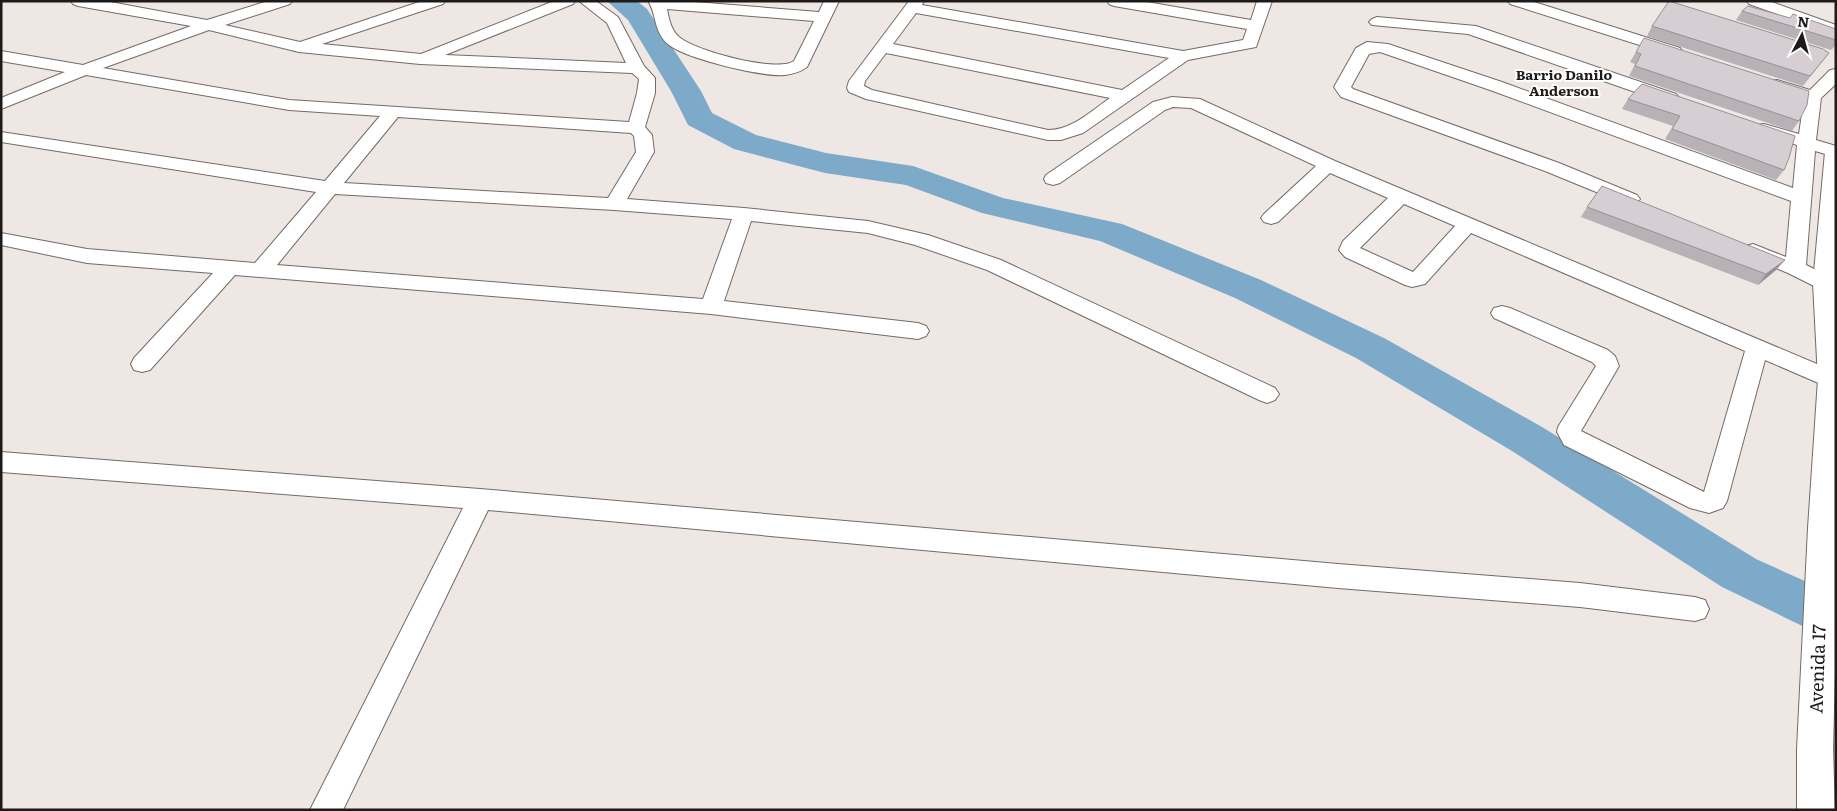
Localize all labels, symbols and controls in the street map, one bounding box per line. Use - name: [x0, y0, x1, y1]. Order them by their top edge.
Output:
- north arrow: [1777, 10, 1827, 60]
- text: N: [1797, 11, 1811, 32]
- district label: Barrio Danilo Anderson: [1516, 64, 1613, 100]
- street label: Avenida 17: [1801, 624, 1832, 714]

